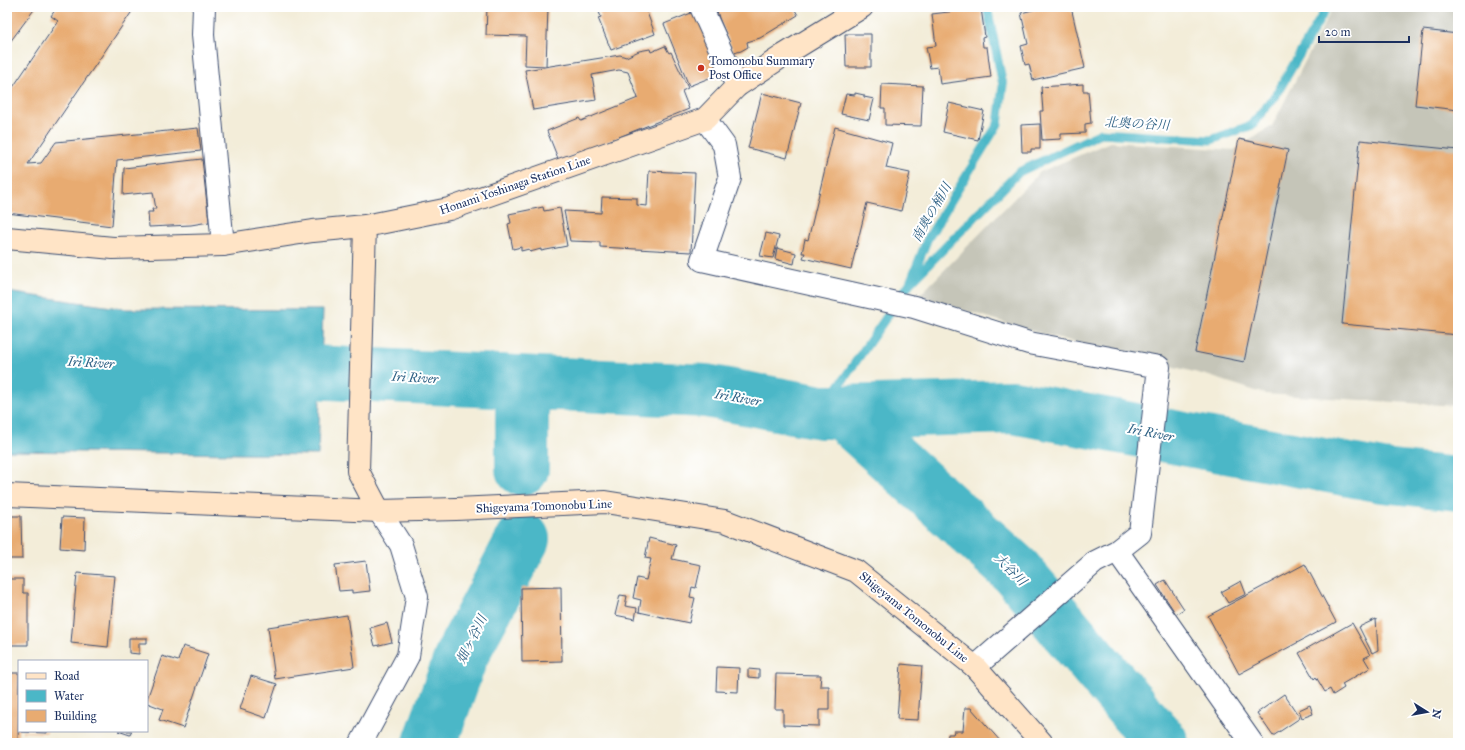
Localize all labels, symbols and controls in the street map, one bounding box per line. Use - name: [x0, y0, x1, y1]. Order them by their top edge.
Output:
- scale bar: [1319, 18, 1409, 44]
- text: 20 m: [1325, 25, 1351, 39]
- place label: Tomonobu Summary Post Office: [709, 54, 815, 82]
- marker: Tomonobu Summary Post Office: [696, 63, 706, 73]
- water label: 北奥の谷川: [1104, 114, 1172, 134]
- street label: Honami Yoshinaga Station Line: [438, 153, 593, 218]
- water label: 南奥の桶川: [909, 179, 956, 245]
- water label: Iri River: [66, 354, 115, 372]
- water label: Iri River: [390, 369, 439, 387]
- water label: Iri River: [713, 386, 763, 410]
- water label: Iri River: [1125, 421, 1176, 445]
- street label: Shigeyama Tomonobu Line: [476, 497, 612, 516]
- water label: 大谷川: [991, 550, 1031, 591]
- street label: Shigeyama Tomonobu Line: [856, 569, 971, 666]
- water label: 畑ヶ谷川: [453, 611, 491, 666]
- legend: [18, 660, 148, 732]
- text: Road: [54, 669, 80, 683]
- text: Water: [54, 689, 84, 703]
- north arrow: [1407, 692, 1447, 732]
- text: N: [1429, 708, 1444, 720]
- text: Building: [54, 709, 97, 724]

